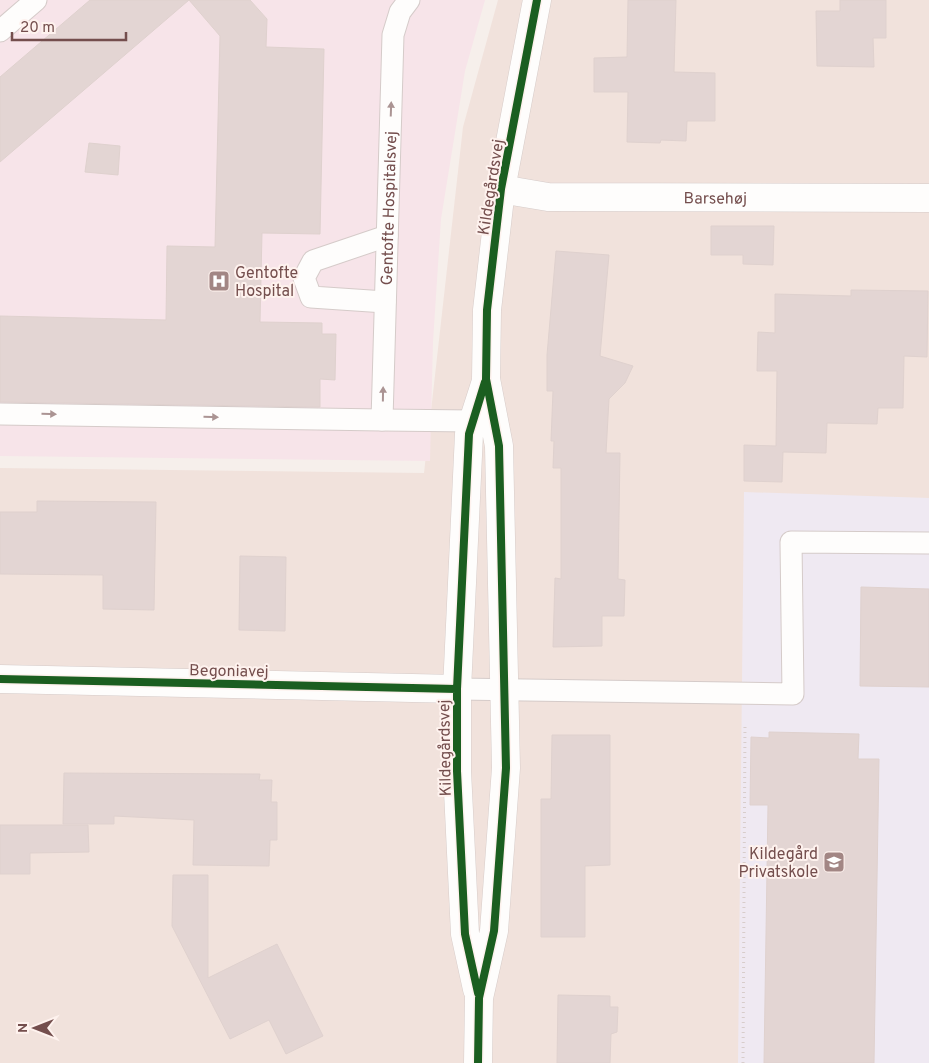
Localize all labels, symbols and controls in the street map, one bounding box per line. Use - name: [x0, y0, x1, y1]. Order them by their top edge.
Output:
- scale bar: [12, 10, 126, 42]
- text: 20 m: [20, 19, 55, 38]
- one-way arrow: [387, 100, 395, 116]
- street label: Gentofte Hospitalsvej: [378, 131, 402, 286]
- street label: Kildegårdsvej: [475, 138, 509, 237]
- street label: Barsehøj: [684, 189, 747, 210]
- place label: Gentofte Hospital: [235, 264, 298, 302]
- hospital icon: Gentofte Hospital: [207, 269, 231, 293]
- one-way arrow: [379, 385, 387, 401]
- one-way arrow: [41, 411, 57, 419]
- one-way arrow: [203, 413, 219, 421]
- street label: Begoniavej: [189, 661, 269, 683]
- street label: Kildegårdsvej: [435, 699, 457, 797]
- place label: Kildegård Privatskole: [739, 845, 818, 883]
- school or university icon: Kildegård Privatskole: [822, 850, 846, 874]
- north arrow: [10, 1003, 60, 1053]
- text: N: [15, 1023, 32, 1033]

